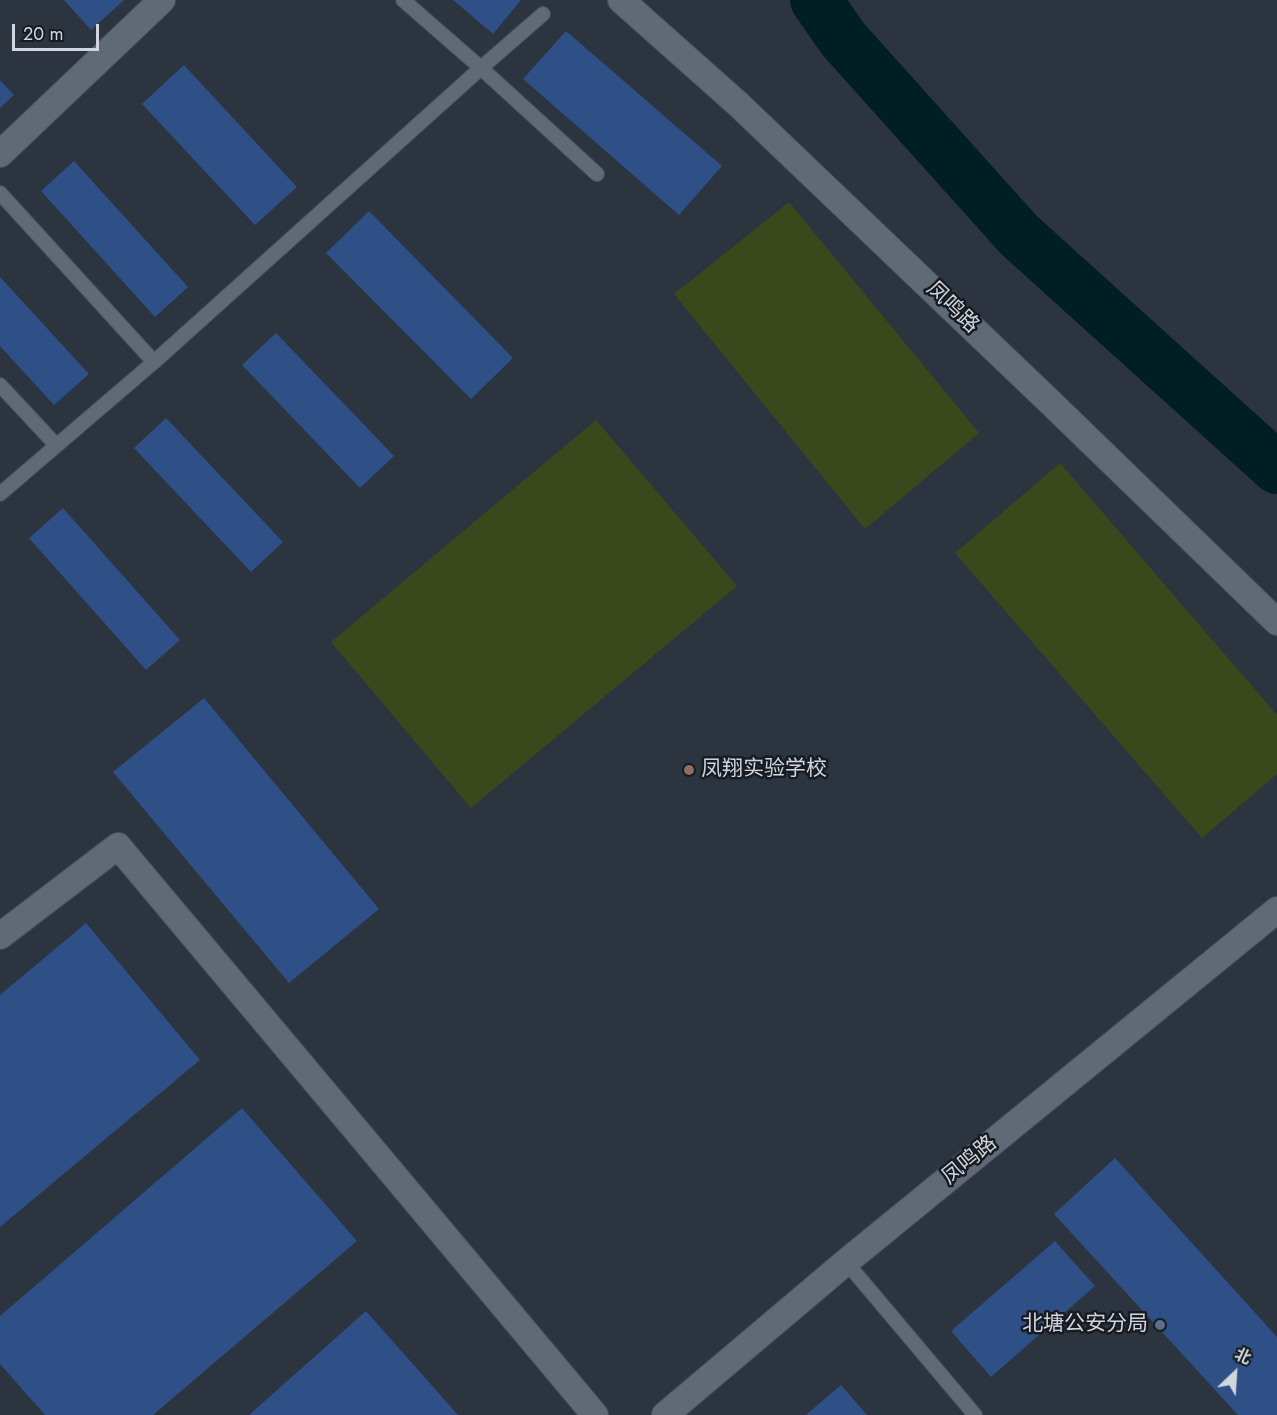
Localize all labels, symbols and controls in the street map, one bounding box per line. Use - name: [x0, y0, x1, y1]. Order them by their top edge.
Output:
- scale bar: [15, 12, 102, 50]
- text: 20 m: [23, 21, 63, 47]
- street label: 凤鸣路: [921, 277, 983, 339]
- place label: 凤翔实验学校: [701, 757, 827, 783]
- marker: 凤翔实验学校: [682, 763, 696, 777]
- street label: 凤鸣路: [938, 1131, 1002, 1191]
- place label: 北塘公安分局: [1022, 1312, 1148, 1338]
- marker: 北塘公安分局: [1153, 1318, 1167, 1332]
- text: 北: [1231, 1342, 1255, 1370]
- north arrow: [1205, 1343, 1265, 1403]

